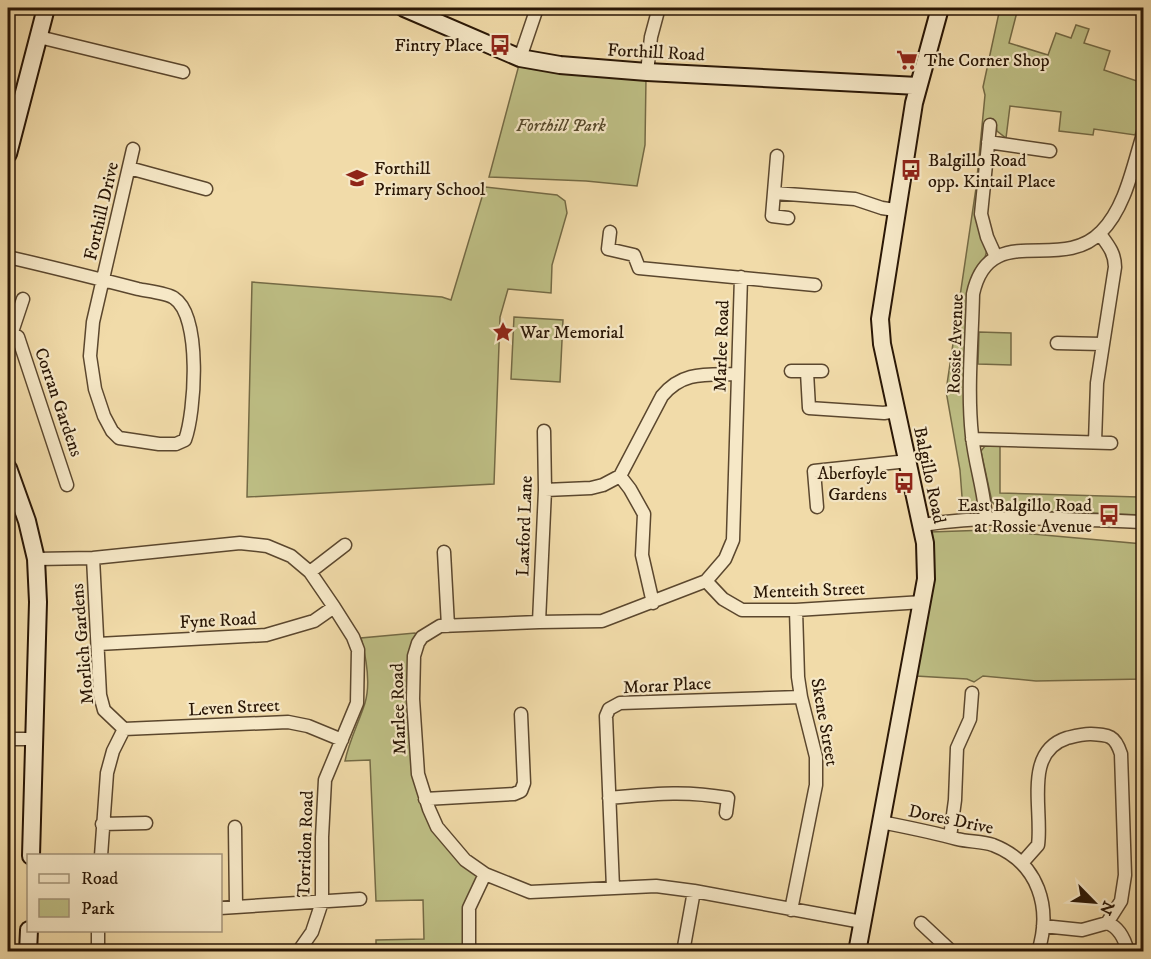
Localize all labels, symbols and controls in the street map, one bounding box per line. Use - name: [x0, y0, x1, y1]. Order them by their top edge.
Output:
- bus stop icon: Fintry Place: [488, 33, 512, 57]
- place label: Fintry Place: [395, 35, 483, 57]
- street label: Forthill Road: [607, 39, 705, 67]
- supermarket icon: The Corner Shop: [895, 48, 919, 72]
- place label: The Corner Shop: [924, 50, 1050, 72]
- park label: Forthill Park: [516, 115, 606, 137]
- place label: Balgillo Road opp. Kintail Place: [928, 150, 1056, 193]
- place label: Forthill Primary School: [374, 158, 486, 201]
- bus stop icon: Balgillo Road opp. Kintail Place: [899, 158, 923, 182]
- street label: Forthill Drive: [80, 160, 124, 263]
- school or university icon: Forthill Primary School: [345, 166, 369, 190]
- street label: Rossie Avenue: [943, 293, 969, 395]
- street label: Marlee Road: [709, 300, 735, 392]
- place icon: War Memorial: [491, 320, 515, 344]
- place label: War Memorial: [519, 322, 624, 344]
- street label: Corran Gardens: [29, 345, 87, 460]
- street label: Balgillo Road: [908, 425, 950, 526]
- place label: Aberfoyle Gardens: [818, 463, 887, 506]
- bus stop icon: Aberfoyle Gardens: [892, 471, 916, 495]
- street label: Laxford Lane: [512, 475, 538, 577]
- place label: East Balgillo Road at Rossie Avenue: [957, 495, 1092, 538]
- bus stop icon: East Balgillo Road at Rossie Avenue: [1097, 503, 1121, 527]
- street label: Menteith Street: [752, 578, 866, 604]
- street label: Morlich Gardens: [67, 583, 99, 705]
- street label: Fyne Road: [179, 608, 257, 634]
- street label: Marlee Road: [386, 663, 412, 755]
- street label: Morar Place: [622, 673, 712, 699]
- street label: Skene Street: [805, 676, 843, 768]
- street label: Leven Street: [188, 695, 281, 721]
- street label: Torridon Road: [293, 790, 319, 898]
- street label: Dores Drive: [906, 800, 995, 840]
- legend: [27, 854, 222, 932]
- text: Road: [81, 868, 118, 890]
- north arrow: [1064, 872, 1124, 932]
- text: Park: [81, 898, 115, 920]
- text: N: [1095, 898, 1119, 918]

